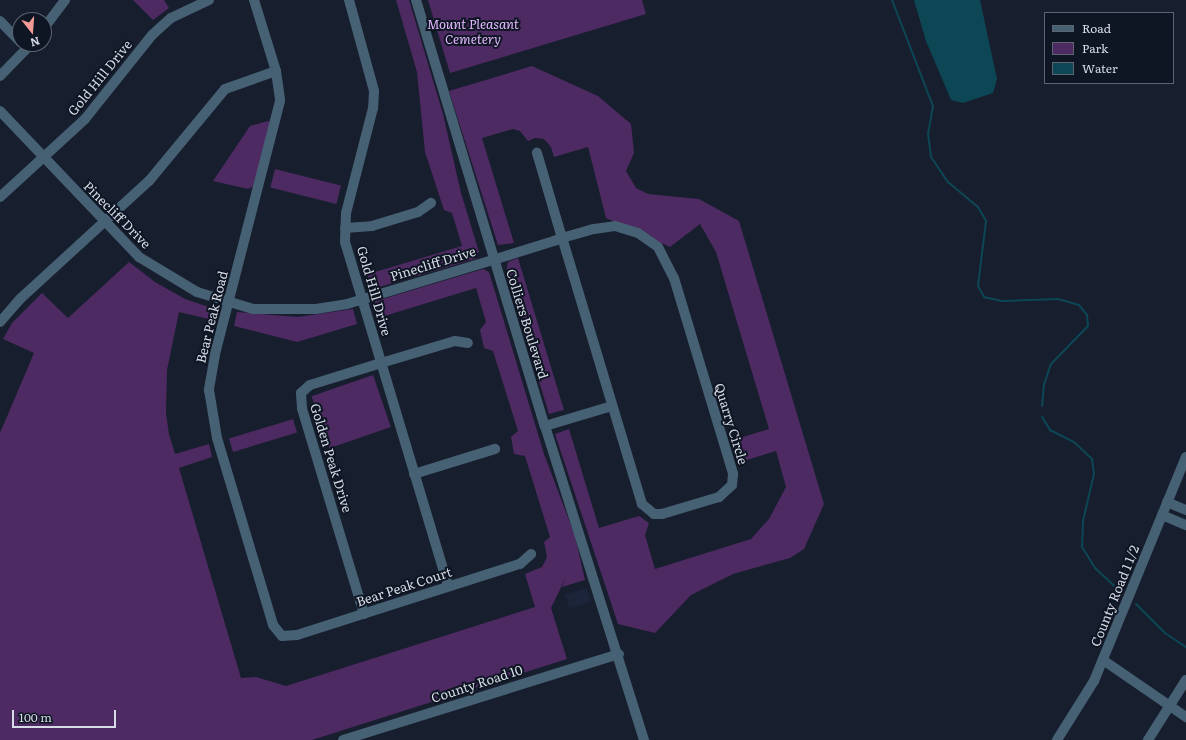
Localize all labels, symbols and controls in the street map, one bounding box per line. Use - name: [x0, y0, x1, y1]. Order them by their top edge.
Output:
- north arrow: [12, 12, 52, 52]
- legend: [1044, 12, 1174, 84]
- park label: Mount Pleasant Cemetery: [427, 17, 519, 48]
- text: Road: [1082, 19, 1111, 37]
- text: N: [28, 34, 42, 52]
- street label: Gold Hill Drive: [65, 37, 135, 119]
- text: Park: [1082, 39, 1108, 57]
- text: Water: [1082, 59, 1118, 77]
- street label: Pinecliff Drive: [80, 178, 154, 252]
- street label: Gold Hill Drive: [354, 244, 394, 338]
- street label: Pinecliff Drive: [388, 244, 478, 284]
- street label: Colliers Boulevard: [503, 267, 551, 381]
- street label: Bear Peak Road: [193, 269, 231, 365]
- street label: Quarry Circle: [711, 381, 751, 467]
- street label: Golden Peak Drive: [307, 402, 355, 514]
- street label: County Road 1 1/2: [1088, 543, 1142, 649]
- street label: Bear Peak Court: [354, 564, 454, 610]
- street label: County Road 10: [429, 662, 525, 706]
- scale bar: [14, 702, 118, 728]
- text: 100 m: [19, 708, 52, 726]

